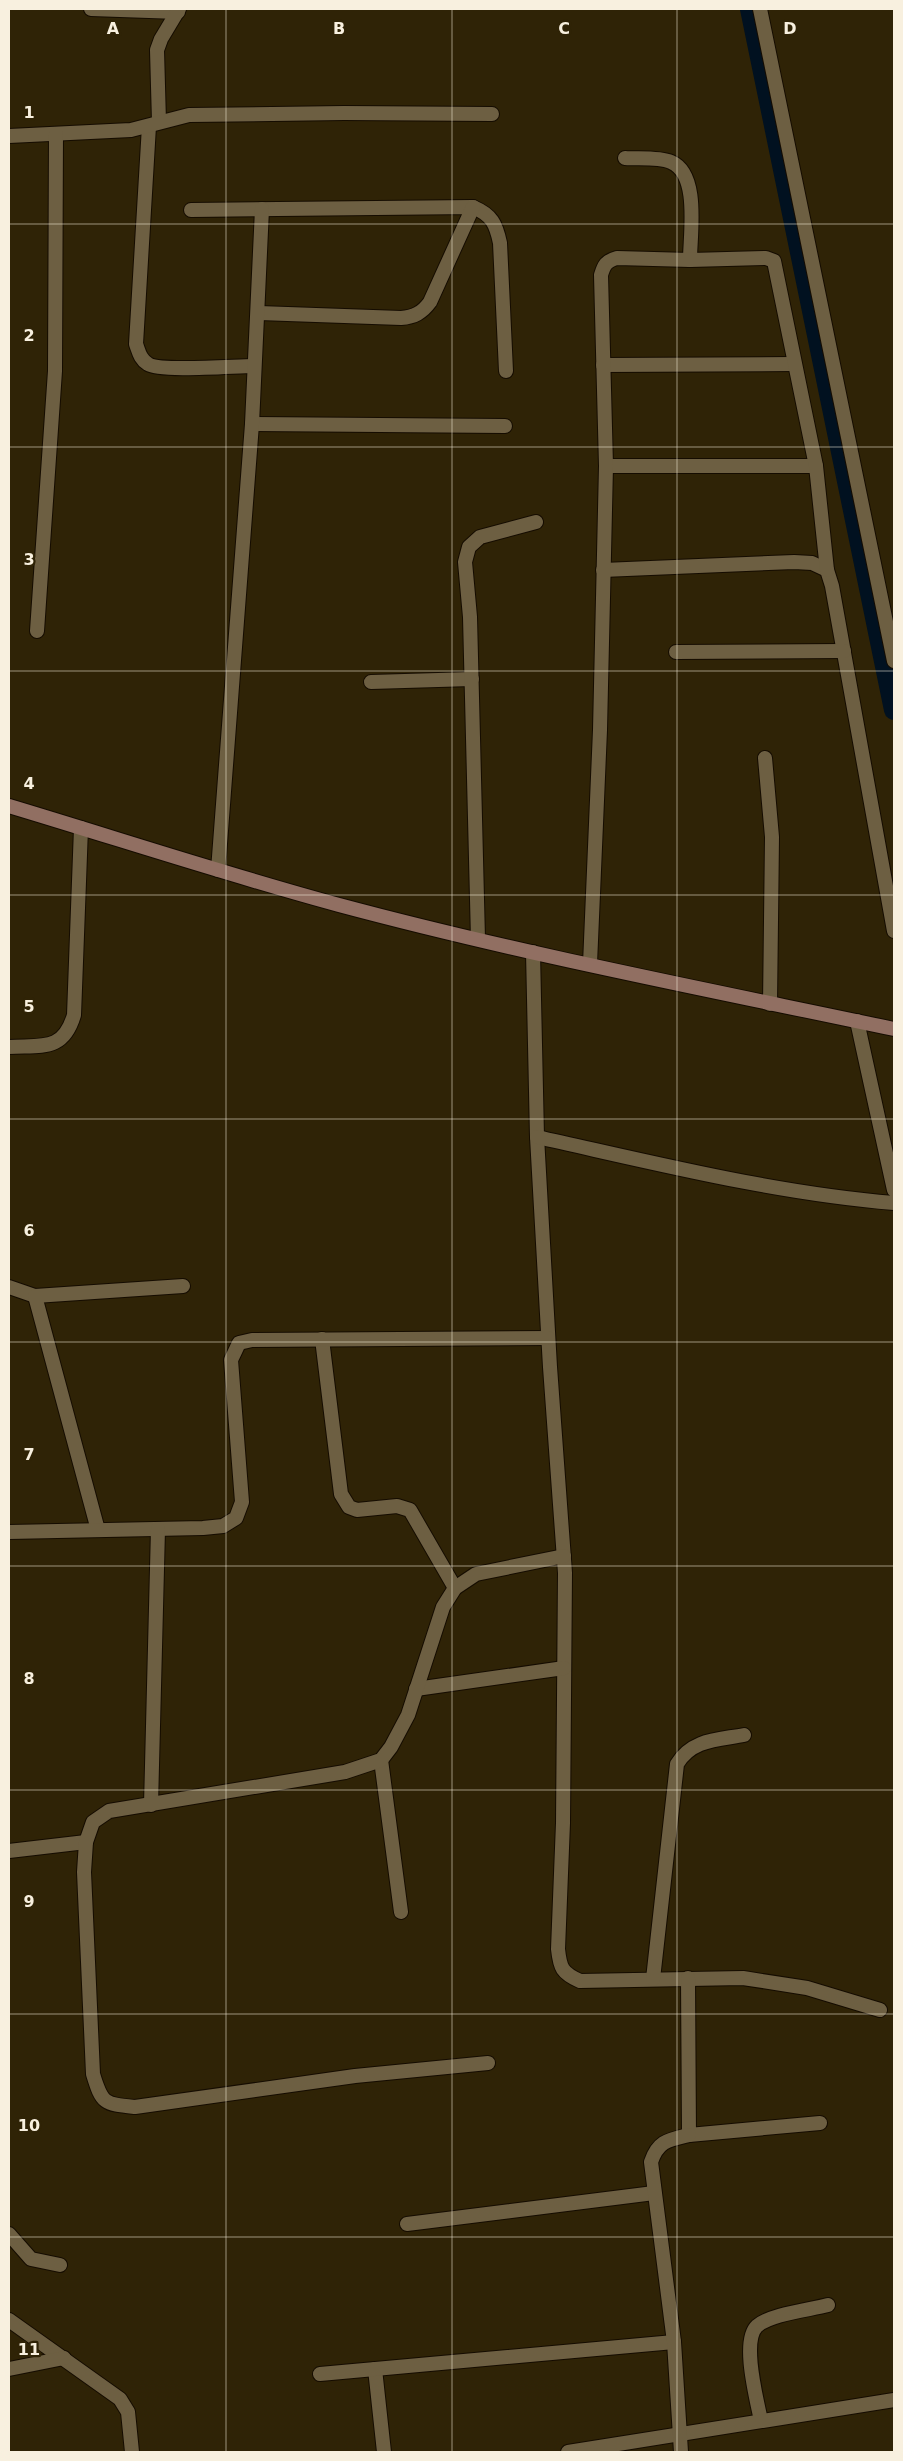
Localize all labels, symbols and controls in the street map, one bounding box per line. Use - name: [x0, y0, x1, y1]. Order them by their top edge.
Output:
- text: A: [107, 19, 120, 38]
- text: B: [333, 19, 345, 38]
- text: C: [558, 19, 570, 38]
- text: D: [783, 19, 797, 38]
- text: 1: [23, 103, 35, 122]
- text: 2: [23, 326, 35, 345]
- text: 3: [23, 550, 35, 569]
- text: 4: [23, 774, 35, 793]
- text: 5: [23, 997, 35, 1016]
- text: 6: [23, 1221, 35, 1240]
- text: 7: [23, 1445, 35, 1464]
- text: 8: [23, 1669, 35, 1688]
- text: 9: [23, 1892, 35, 1911]
- text: 10: [18, 2116, 40, 2135]
- text: 11: [18, 2340, 40, 2359]

